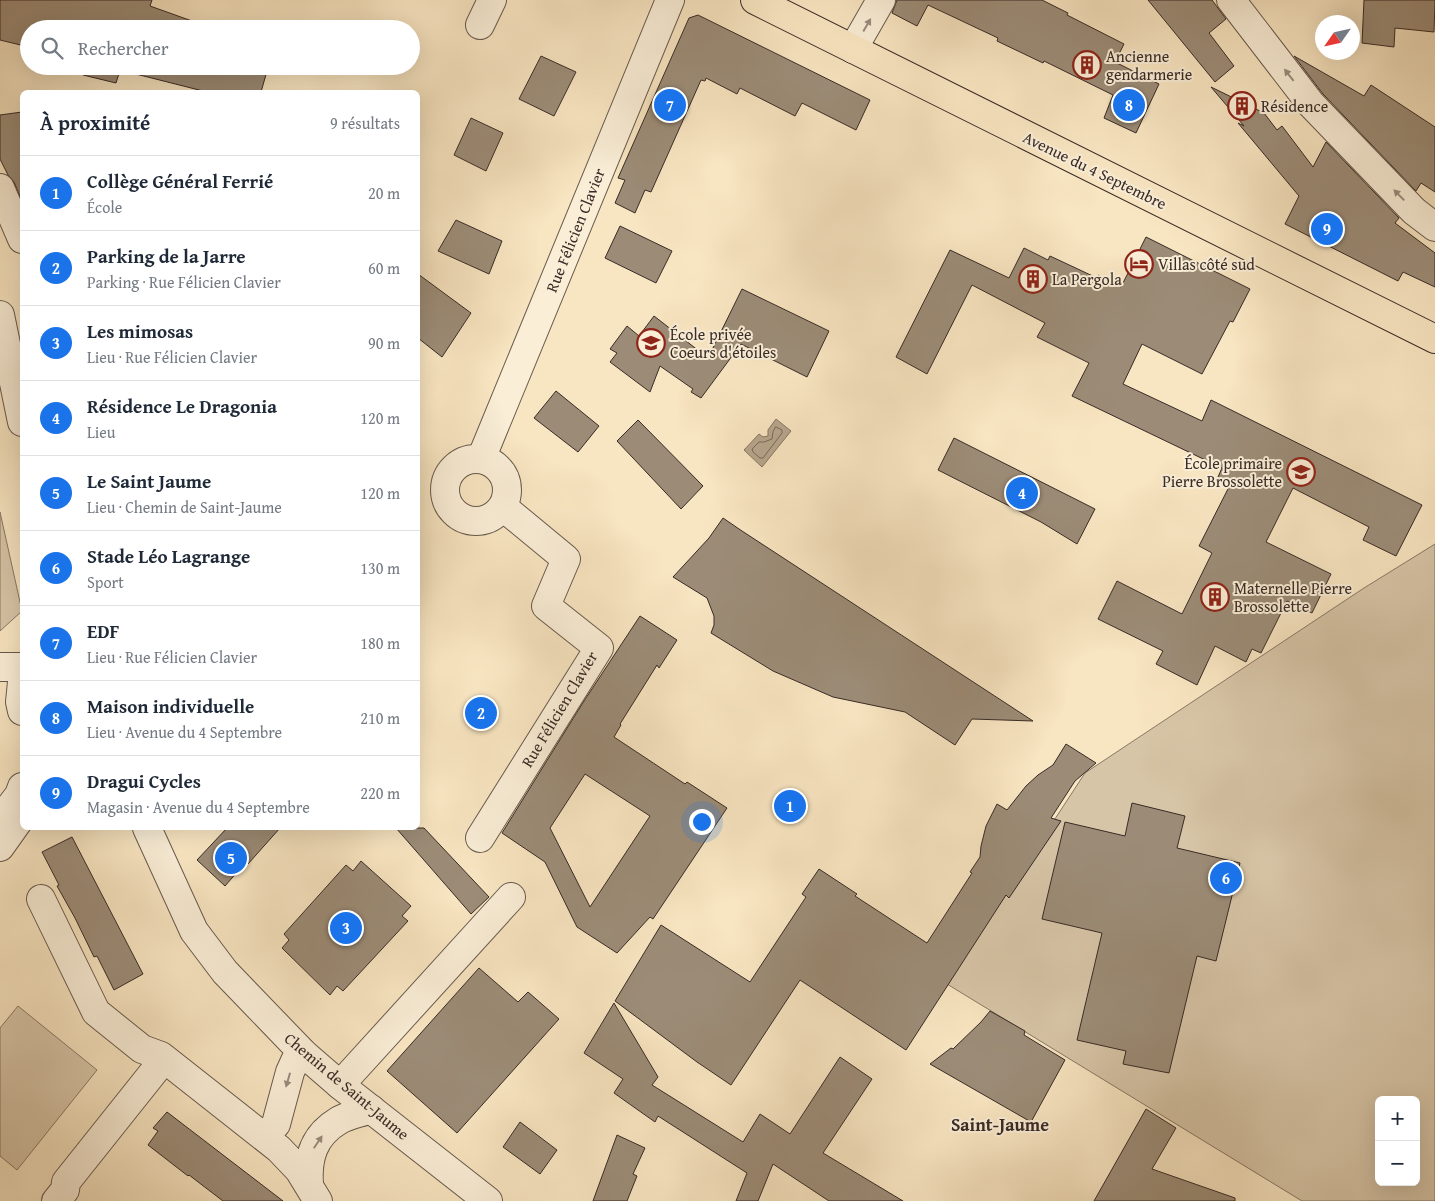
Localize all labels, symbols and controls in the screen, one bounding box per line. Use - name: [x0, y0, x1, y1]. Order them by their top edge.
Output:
- north arrow: [1315, 15, 1360, 60]
- one-way arrow: [863, 18, 872, 31]
- search box: [20, 20, 420, 75]
- icon: search: [38, 34, 66, 62]
- text: Rechercher: [78, 34, 169, 62]
- place label: Ancienne gendarmerie: [1106, 44, 1192, 86]
- building icon: Ancienne gendarmerie: [1072, 50, 1102, 80]
- one-way arrow: [1284, 69, 1295, 82]
- pin: 7: [654, 86, 686, 124]
- pin: 8: [1113, 86, 1145, 124]
- building icon: Résidence: [1227, 91, 1257, 121]
- place label: Résidence: [1261, 94, 1328, 118]
- text: À proximité: [40, 107, 150, 138]
- text: 9 résultats: [330, 111, 400, 135]
- street label: Avenue du 4 Septembre: [1019, 125, 1171, 215]
- street label: Rue Félicien Clavier: [539, 164, 611, 296]
- text: Collège Général Ferrié: [87, 167, 273, 195]
- text: 1: [52, 181, 60, 205]
- text: 20 m: [368, 181, 400, 205]
- one-way arrow: [1393, 189, 1405, 201]
- text: École: [87, 195, 122, 219]
- pin: 9: [1311, 210, 1343, 248]
- text: Parking de la Jarre: [87, 242, 246, 270]
- hotel icon: Villas côté sud: [1124, 249, 1154, 279]
- place label: Villas côté sud: [1158, 252, 1255, 276]
- text: 2: [52, 256, 60, 280]
- text: 60 m: [368, 256, 400, 280]
- building icon: La Pergola: [1018, 264, 1048, 294]
- place label: La Pergola: [1052, 267, 1122, 291]
- text: Parking · Rue Félicien Clavier: [87, 270, 281, 294]
- text: Les mimosas: [87, 317, 193, 345]
- place label: École privée Coeurs d'étoiles: [670, 322, 776, 364]
- school or university icon: École privée Coeurs d'étoiles: [636, 328, 666, 358]
- text: 3: [52, 331, 60, 355]
- text: 90 m: [368, 331, 400, 355]
- text: Lieu · Rue Félicien Clavier: [87, 345, 257, 369]
- text: Résidence Le Dragonia: [87, 392, 277, 420]
- text: 4: [52, 406, 60, 430]
- text: 120 m: [360, 406, 400, 430]
- text: Lieu: [87, 420, 115, 444]
- place label: École primaire Pierre Brossolette: [1162, 451, 1282, 493]
- school or university icon: École primaire Pierre Brossolette: [1286, 457, 1316, 487]
- text: Le Saint Jaume: [87, 467, 211, 495]
- pin: 4: [1006, 474, 1038, 512]
- text: 5: [52, 481, 60, 505]
- text: 120 m: [360, 481, 400, 505]
- text: Lieu · Chemin de Saint-Jaume: [87, 495, 282, 519]
- text: Stade Léo Lagrange: [87, 542, 250, 570]
- text: 6: [52, 556, 60, 580]
- text: 130 m: [360, 556, 400, 580]
- text: Sport: [87, 570, 124, 594]
- place label: Maternelle Pierre Brossolette: [1234, 576, 1352, 618]
- building icon: Maternelle Pierre Brossolette: [1200, 582, 1230, 612]
- text: EDF: [87, 617, 119, 645]
- text: 7: [52, 631, 60, 655]
- text: 180 m: [360, 631, 400, 655]
- text: Lieu · Rue Félicien Clavier: [87, 645, 257, 669]
- street label: Rue Félicien Clavier: [515, 646, 603, 772]
- text: Maison individuelle: [87, 692, 254, 720]
- pin: 2: [465, 694, 497, 732]
- text: 8: [52, 706, 60, 730]
- text: 210 m: [360, 706, 400, 730]
- text: Lieu · Avenue du 4 Septembre: [87, 720, 282, 744]
- text: Dragui Cycles: [87, 767, 201, 795]
- text: 9: [52, 781, 60, 805]
- text: 220 m: [360, 781, 400, 805]
- pin: 1: [774, 787, 806, 825]
- text: Magasin · Avenue du 4 Septembre: [87, 795, 310, 819]
- your location: [689, 809, 715, 835]
- pin: 5: [215, 839, 247, 877]
- pin: 6: [1210, 859, 1242, 897]
- pin: 3: [330, 909, 362, 947]
- street label: Chemin de Saint-Jaume: [279, 1026, 415, 1146]
- one-way arrow: [284, 1073, 292, 1088]
- map controls: [1375, 1096, 1420, 1186]
- button: +: [1375, 1096, 1420, 1141]
- district label: Saint-Jaume: [951, 1111, 1049, 1138]
- one-way arrow: [313, 1135, 323, 1149]
- button: −: [1375, 1141, 1420, 1186]

